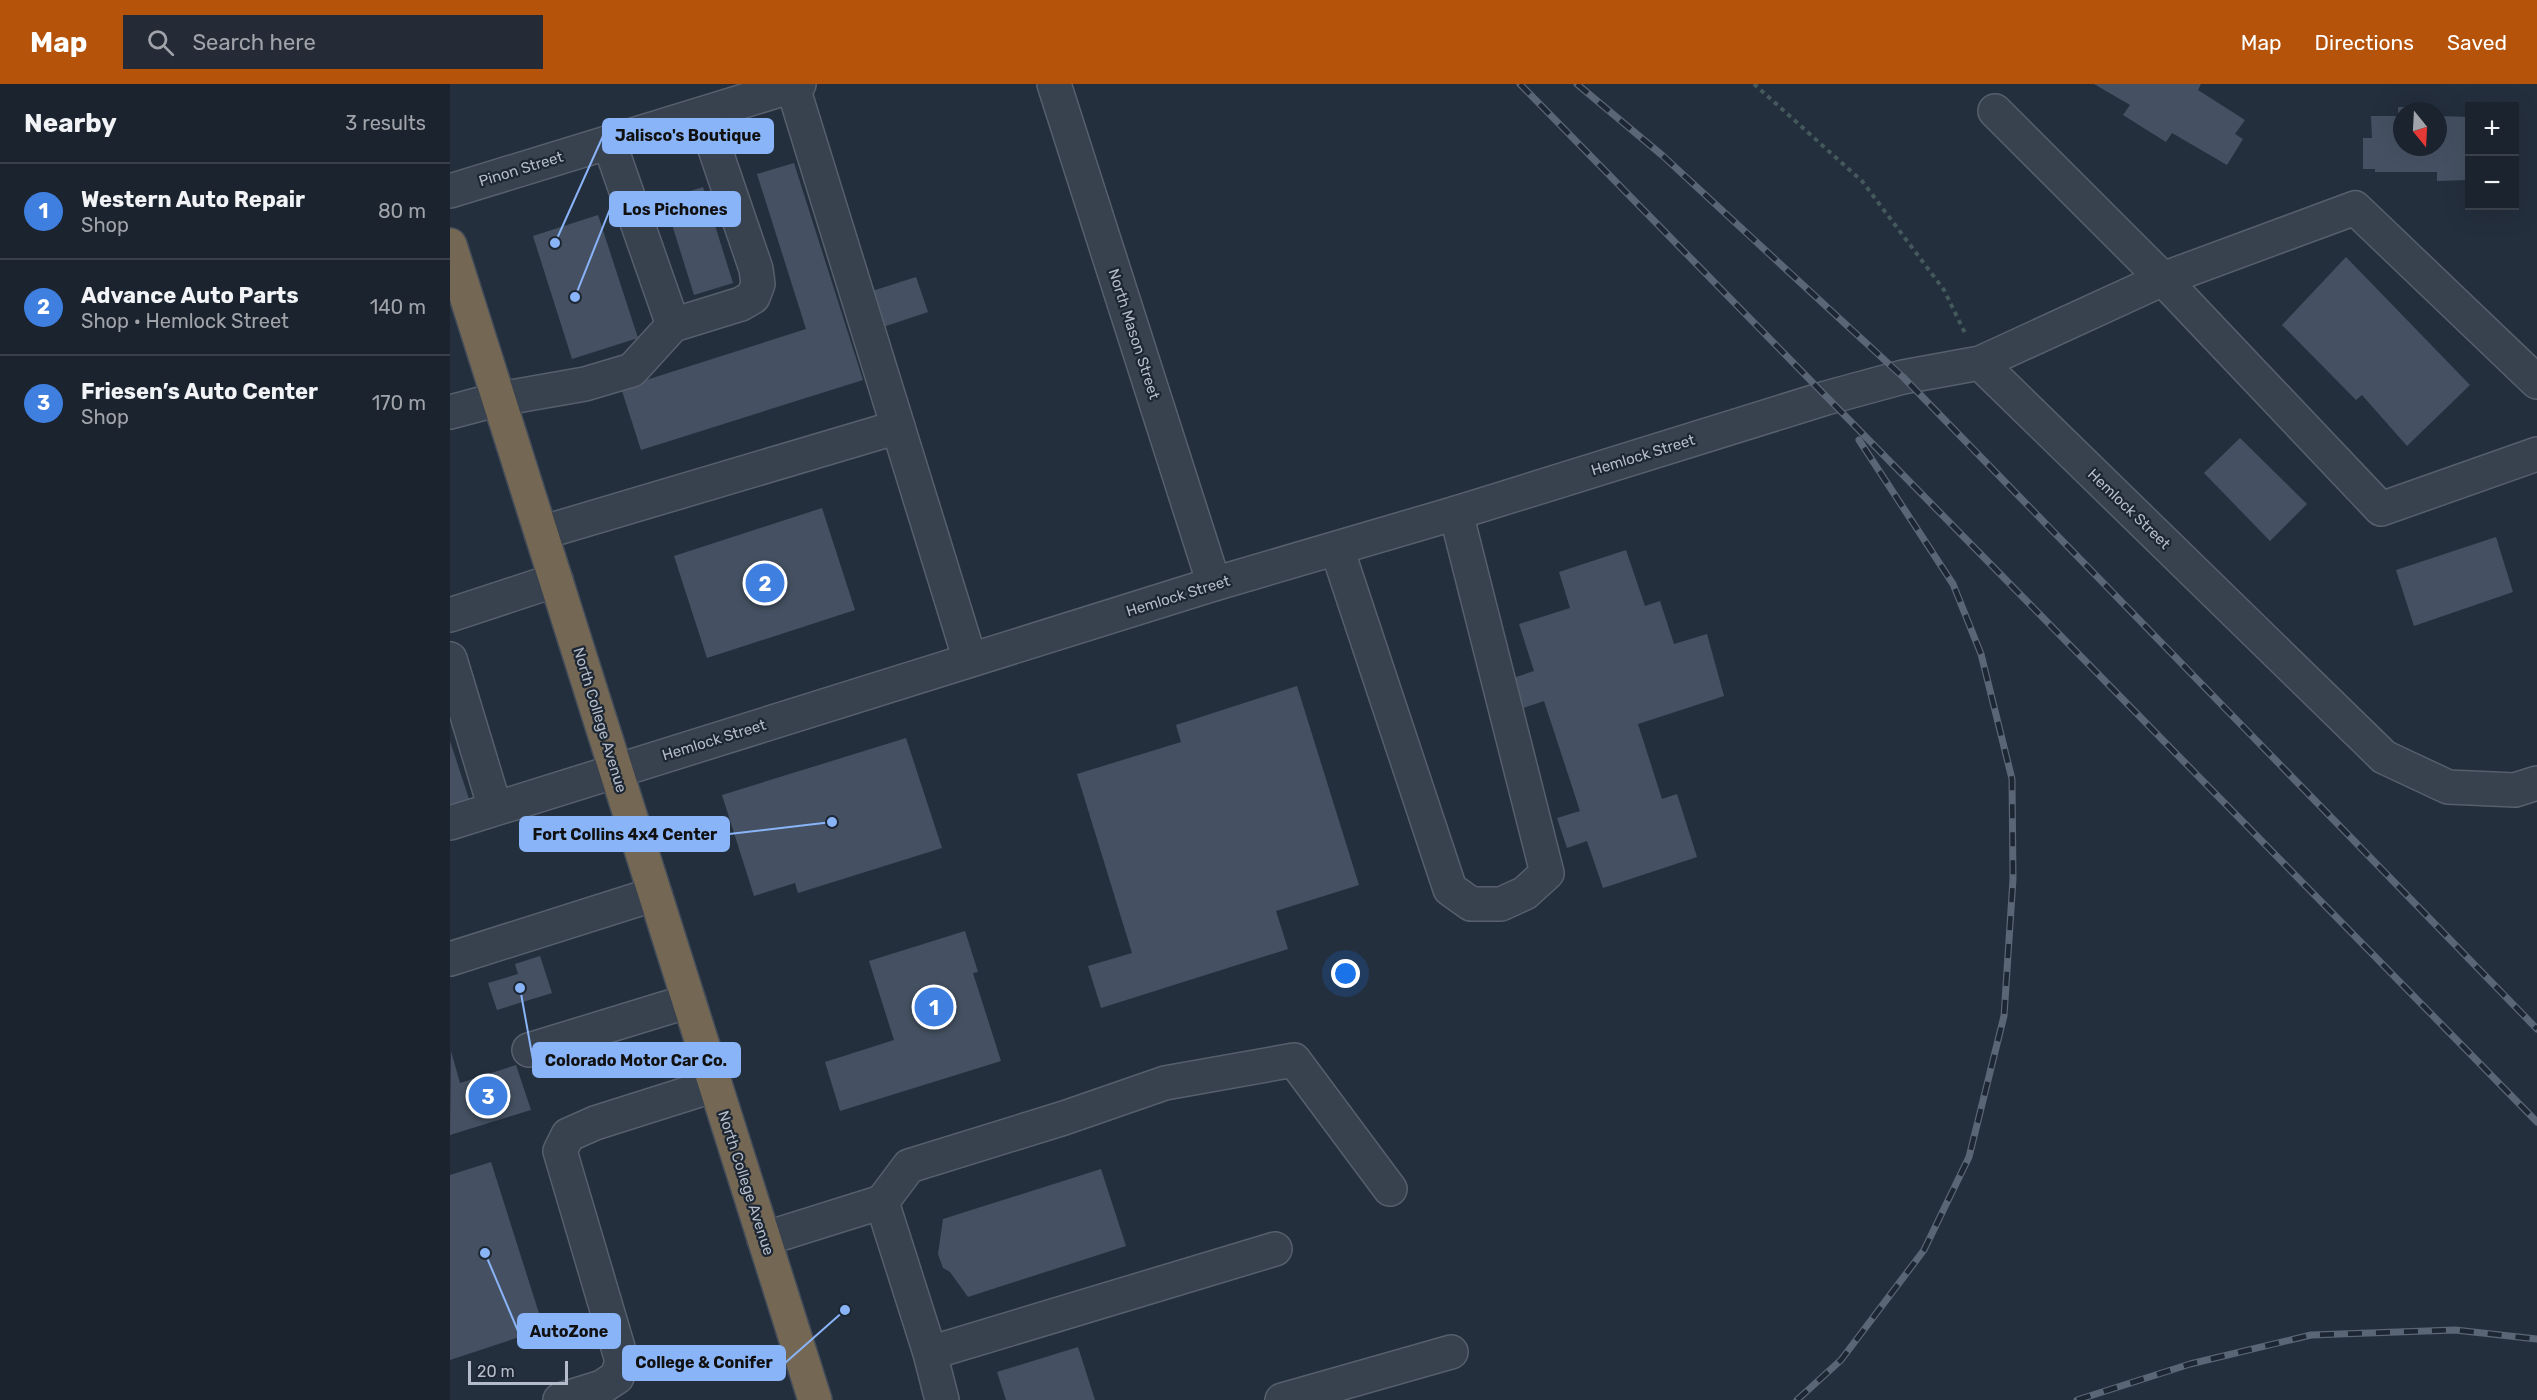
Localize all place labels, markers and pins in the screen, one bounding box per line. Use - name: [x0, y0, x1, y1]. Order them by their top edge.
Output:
- callout: Jalisco's Boutique: [603, 119, 773, 153]
- callout: Los Pichones: [610, 192, 740, 226]
- pin: 2: [746, 560, 784, 606]
- callout: Fort Collins 4x4 Center: [520, 817, 729, 851]
- pin: 1: [914, 984, 954, 1030]
- callout: Colorado Motor Car Co.: [533, 1043, 740, 1077]
- pin: 3: [468, 1074, 507, 1118]
- callout: AutoZone: [518, 1314, 620, 1348]
- callout: College & Conifer: [623, 1346, 785, 1380]

